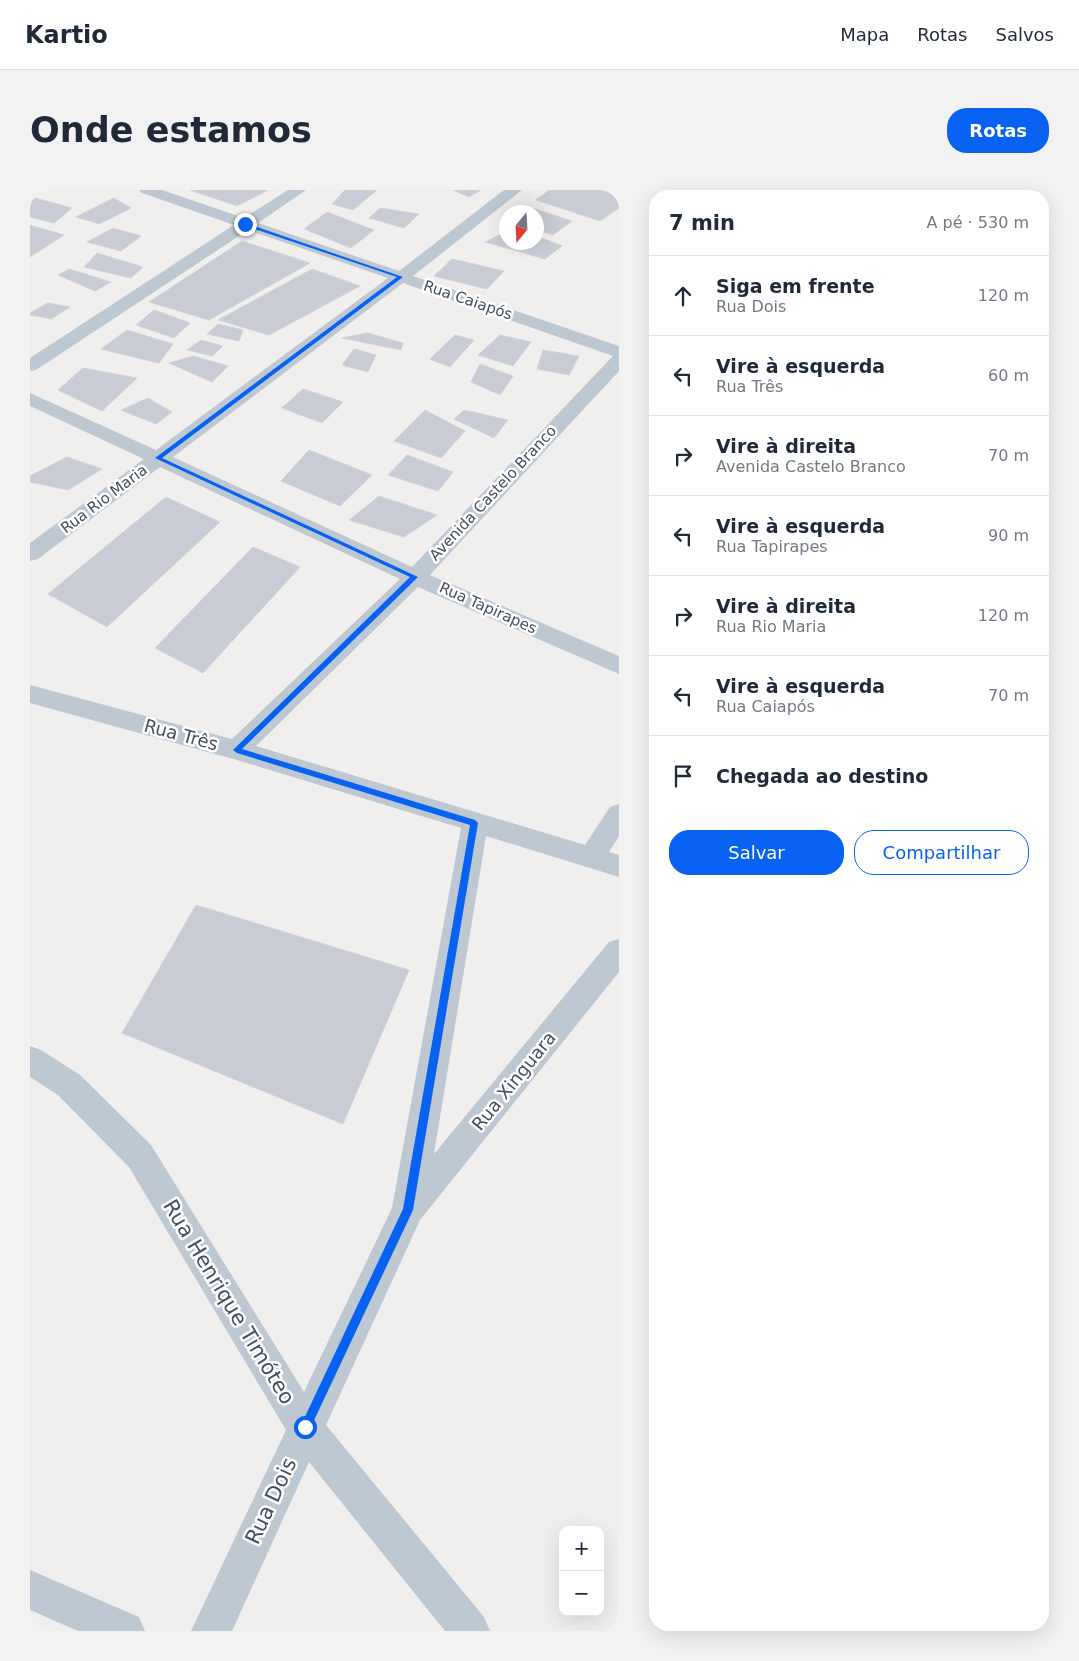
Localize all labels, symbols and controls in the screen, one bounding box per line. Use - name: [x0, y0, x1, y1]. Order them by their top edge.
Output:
- text: Kartio: [25, 21, 108, 49]
- text: Mapa: [840, 24, 889, 45]
- text: Rotas: [917, 24, 968, 45]
- text: Salvos: [996, 24, 1054, 45]
- button: Rotas: [947, 108, 1049, 153]
- text: Onde estamos: [30, 110, 312, 150]
- north arrow: [499, 205, 544, 250]
- text: 7 min: [669, 211, 735, 235]
- route end: [234, 213, 257, 236]
- text: A pé · 530 m: [927, 213, 1029, 232]
- text: Siga em frente: [716, 275, 875, 297]
- street label: Rua Caiapós: [421, 276, 515, 324]
- icon: ahead: [669, 282, 697, 310]
- text: 120 m: [978, 286, 1029, 305]
- text: Rua Dois: [716, 297, 786, 316]
- text: Vire à esquerda: [716, 355, 885, 377]
- icon: left: [669, 362, 697, 390]
- text: 60 m: [988, 366, 1029, 385]
- text: Rua Três: [716, 377, 783, 396]
- street label: Avenida Castelo Branco: [426, 422, 560, 564]
- text: Vire à direita: [716, 435, 856, 457]
- icon: right: [669, 442, 697, 470]
- text: 70 m: [988, 446, 1029, 465]
- text: Avenida Castelo Branco: [716, 457, 906, 476]
- street label: Rua Rio Maria: [57, 461, 151, 537]
- text: Vire à esquerda: [716, 515, 885, 537]
- icon: left: [669, 522, 697, 550]
- text: 90 m: [988, 526, 1029, 545]
- text: Rua Tapirapes: [716, 537, 828, 556]
- street label: Rua Tapirapes: [437, 578, 540, 638]
- text: Vire à direita: [716, 595, 856, 617]
- icon: right: [669, 602, 697, 630]
- text: 120 m: [978, 606, 1029, 625]
- text: Rua Rio Maria: [716, 617, 826, 636]
- text: Vire à esquerda: [716, 675, 885, 697]
- icon: left: [669, 682, 697, 710]
- text: 70 m: [988, 686, 1029, 705]
- text: Rua Caiapós: [716, 697, 815, 716]
- street label: Rua Três: [142, 715, 220, 754]
- icon: arrive: [669, 762, 697, 790]
- text: Chegada ao destino: [716, 765, 928, 787]
- button: Salvar: [669, 830, 844, 875]
- button: Compartilhar: [854, 830, 1029, 875]
- street label: Rua Xinguara: [467, 1027, 560, 1134]
- street label: Rua Henrique Timóteo: [158, 1195, 300, 1409]
- route start: [294, 1416, 317, 1439]
- street label: Rua Dois: [241, 1454, 301, 1548]
- map controls: [559, 1526, 604, 1616]
- button: +: [559, 1526, 604, 1571]
- button: −: [559, 1571, 604, 1616]

